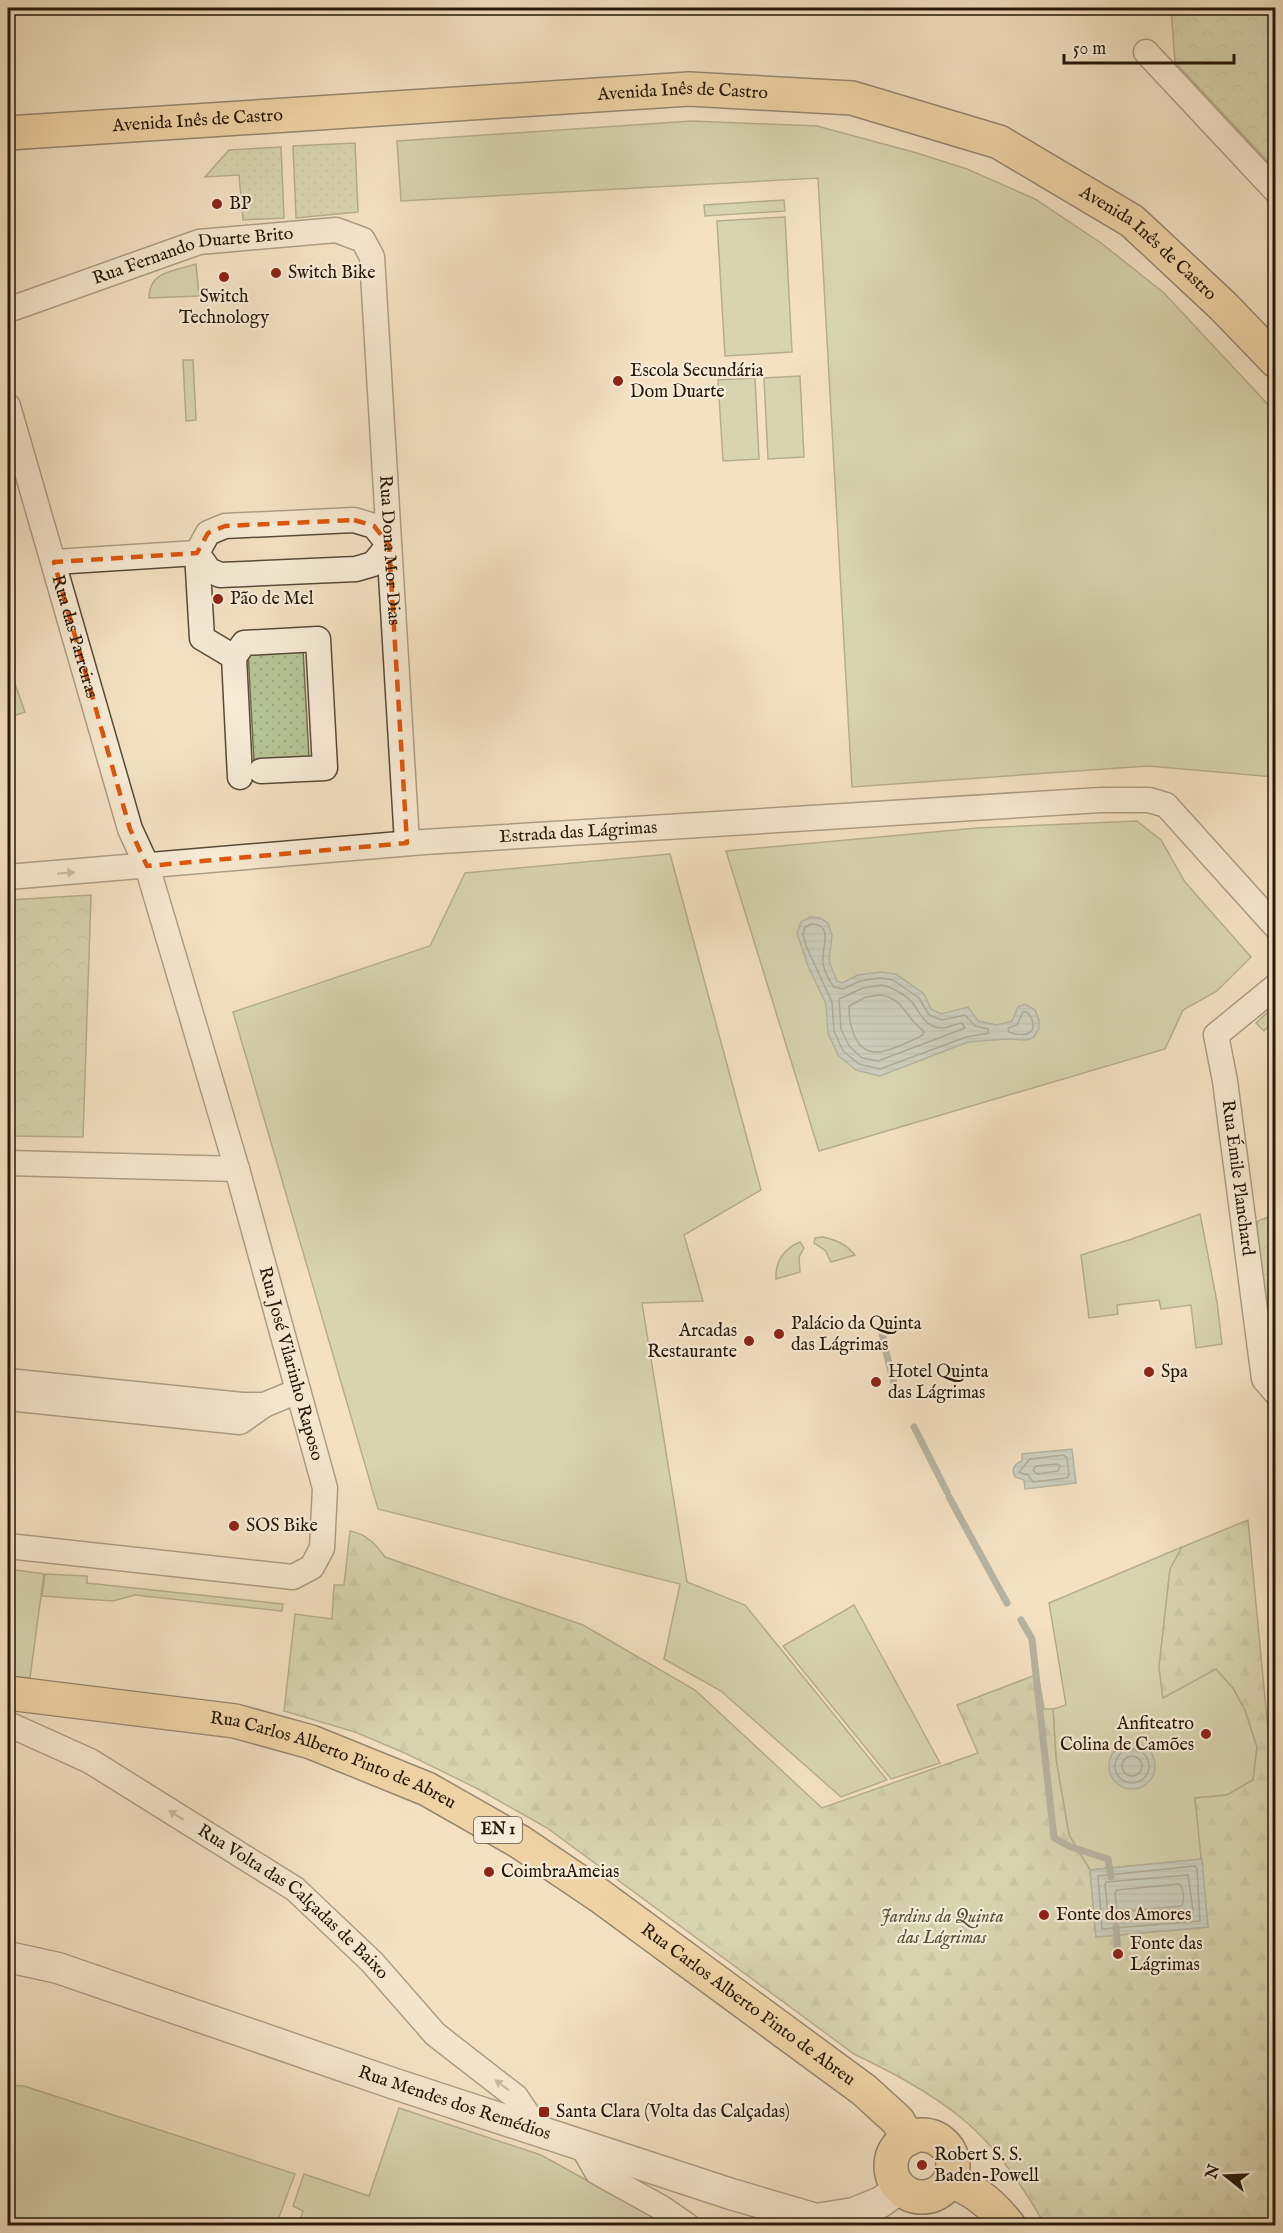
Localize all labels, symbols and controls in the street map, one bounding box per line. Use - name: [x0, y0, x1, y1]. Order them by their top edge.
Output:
- scale bar: [1064, 27, 1234, 65]
- text: 50 m: [1073, 38, 1106, 61]
- street label: Avenida Inês de Castro: [596, 77, 769, 106]
- street label: Avenida Inês de Castro: [111, 104, 284, 138]
- street label: Avenida Inês de Castro: [1074, 180, 1222, 306]
- place label: BP: [229, 193, 251, 216]
- marker: BP: [210, 197, 224, 211]
- street label: Rua Fernando Duarte Brito: [89, 222, 295, 290]
- place label: Switch Bike: [288, 262, 376, 285]
- marker: Switch Bike: [269, 266, 283, 280]
- marker: Switch Technology: [217, 270, 231, 284]
- place label: Switch Technology: [179, 286, 269, 330]
- place label: Escola Secundária Dom Duarte: [630, 360, 764, 404]
- marker: Escola Secundária Dom Duarte: [611, 374, 625, 388]
- street label: Rua Dona Mor Dias: [374, 474, 405, 626]
- street label: Rua das Parreiras: [46, 572, 103, 701]
- place label: Pão de Mel: [230, 588, 314, 611]
- marker: Pão de Mel: [211, 592, 225, 606]
- street label: Estrada das Lágrimas: [499, 816, 658, 849]
- one-way arrow: [56, 868, 75, 878]
- street label: Rua Émile Planchard: [1216, 1099, 1259, 1258]
- street label: Rua José Vilarinho Raposo: [253, 1264, 328, 1464]
- place label: Palácio da Quinta das Lágrimas: [791, 1313, 922, 1357]
- place label: Arcadas Restaurante: [647, 1320, 737, 1364]
- marker: Palácio da Quinta das Lágrimas: [772, 1327, 786, 1341]
- marker: Arcadas Restaurante: [742, 1334, 756, 1348]
- place label: Hotel Quinta das Lágrimas: [888, 1361, 989, 1405]
- place label: Spa: [1161, 1361, 1188, 1384]
- marker: Spa: [1142, 1365, 1156, 1379]
- marker: Hotel Quinta das Lágrimas: [869, 1375, 883, 1389]
- place label: SOS Bike: [246, 1515, 318, 1538]
- marker: SOS Bike: [227, 1519, 241, 1533]
- street label: Rua Carlos Alberto Pinto de Abreu: [209, 1707, 460, 1815]
- place label: Anfiteatro Colina de Camões: [1060, 1713, 1194, 1757]
- marker: Anfiteatro Colina de Camões: [1199, 1727, 1213, 1741]
- one-way arrow: [168, 1809, 185, 1820]
- road number: EN 1: [474, 1817, 522, 1843]
- street label: Rua Volta das Calçadas de Baixo: [193, 1819, 394, 1985]
- place label: CoimbraAmeias: [501, 1861, 619, 1884]
- marker: CoimbraAmeias: [482, 1865, 496, 1879]
- place label: Fonte dos Amores: [1056, 1904, 1191, 1927]
- park label: Jardins da Quinta das Lágrimas: [880, 1906, 1004, 1950]
- marker: Fonte dos Amores: [1037, 1908, 1051, 1922]
- street label: Rua Carlos Alberto Pinto de Abreu: [636, 1918, 860, 2091]
- place label: Fonte das Lágrimas: [1130, 1933, 1203, 1977]
- marker: Fonte das Lágrimas: [1111, 1947, 1125, 1961]
- street label: Rua Mendes dos Remédios: [355, 2061, 554, 2146]
- one-way arrow: [494, 2079, 510, 2092]
- place label: Santa Clara (Volta das Calçadas): [556, 2101, 790, 2124]
- marker: Santa Clara (Volta das Calçadas): [537, 2105, 551, 2119]
- place label: Robert S. S. Baden-Powell: [934, 2144, 1039, 2188]
- north arrow: [1196, 2146, 1256, 2206]
- marker: Robert S. S. Baden-Powell: [915, 2158, 929, 2172]
- text: N: [1202, 2162, 1225, 2183]

